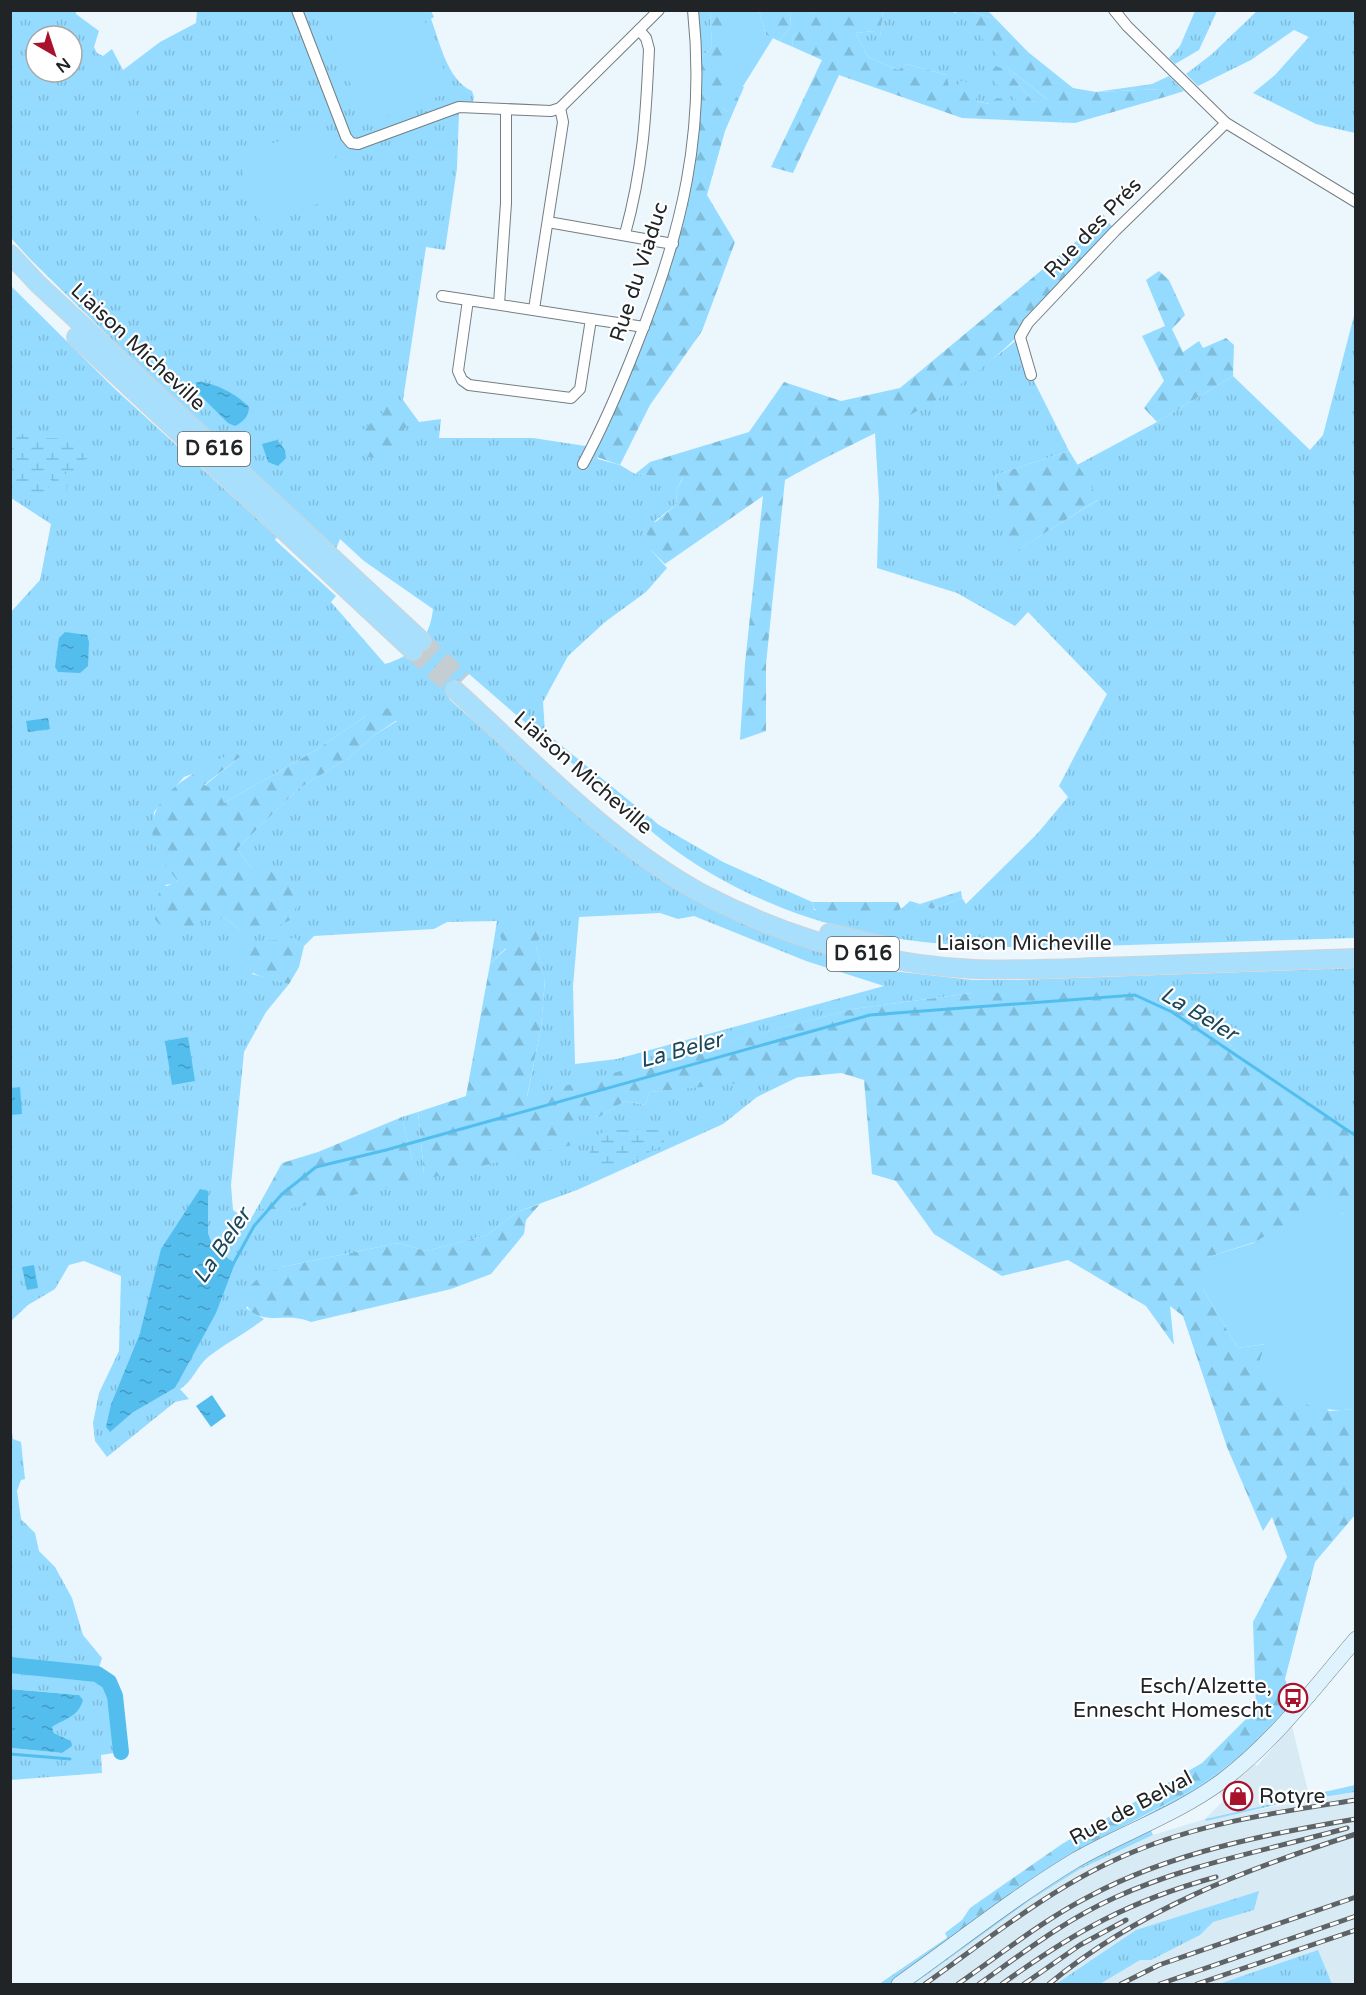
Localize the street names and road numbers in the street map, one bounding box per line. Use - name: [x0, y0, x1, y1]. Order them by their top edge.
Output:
- street label: Rue des Prés: [1039, 173, 1147, 283]
- street label: Rue du Viaduc: [605, 199, 673, 345]
- street label: Liaison Micheville: [65, 278, 211, 416]
- road number: D 616: [178, 432, 250, 466]
- street label: Liaison Micheville: [509, 706, 657, 840]
- street label: Liaison Micheville: [936, 931, 1112, 956]
- road number: D 616: [827, 937, 899, 971]
- street label: Rue de Belval: [1065, 1765, 1197, 1851]

